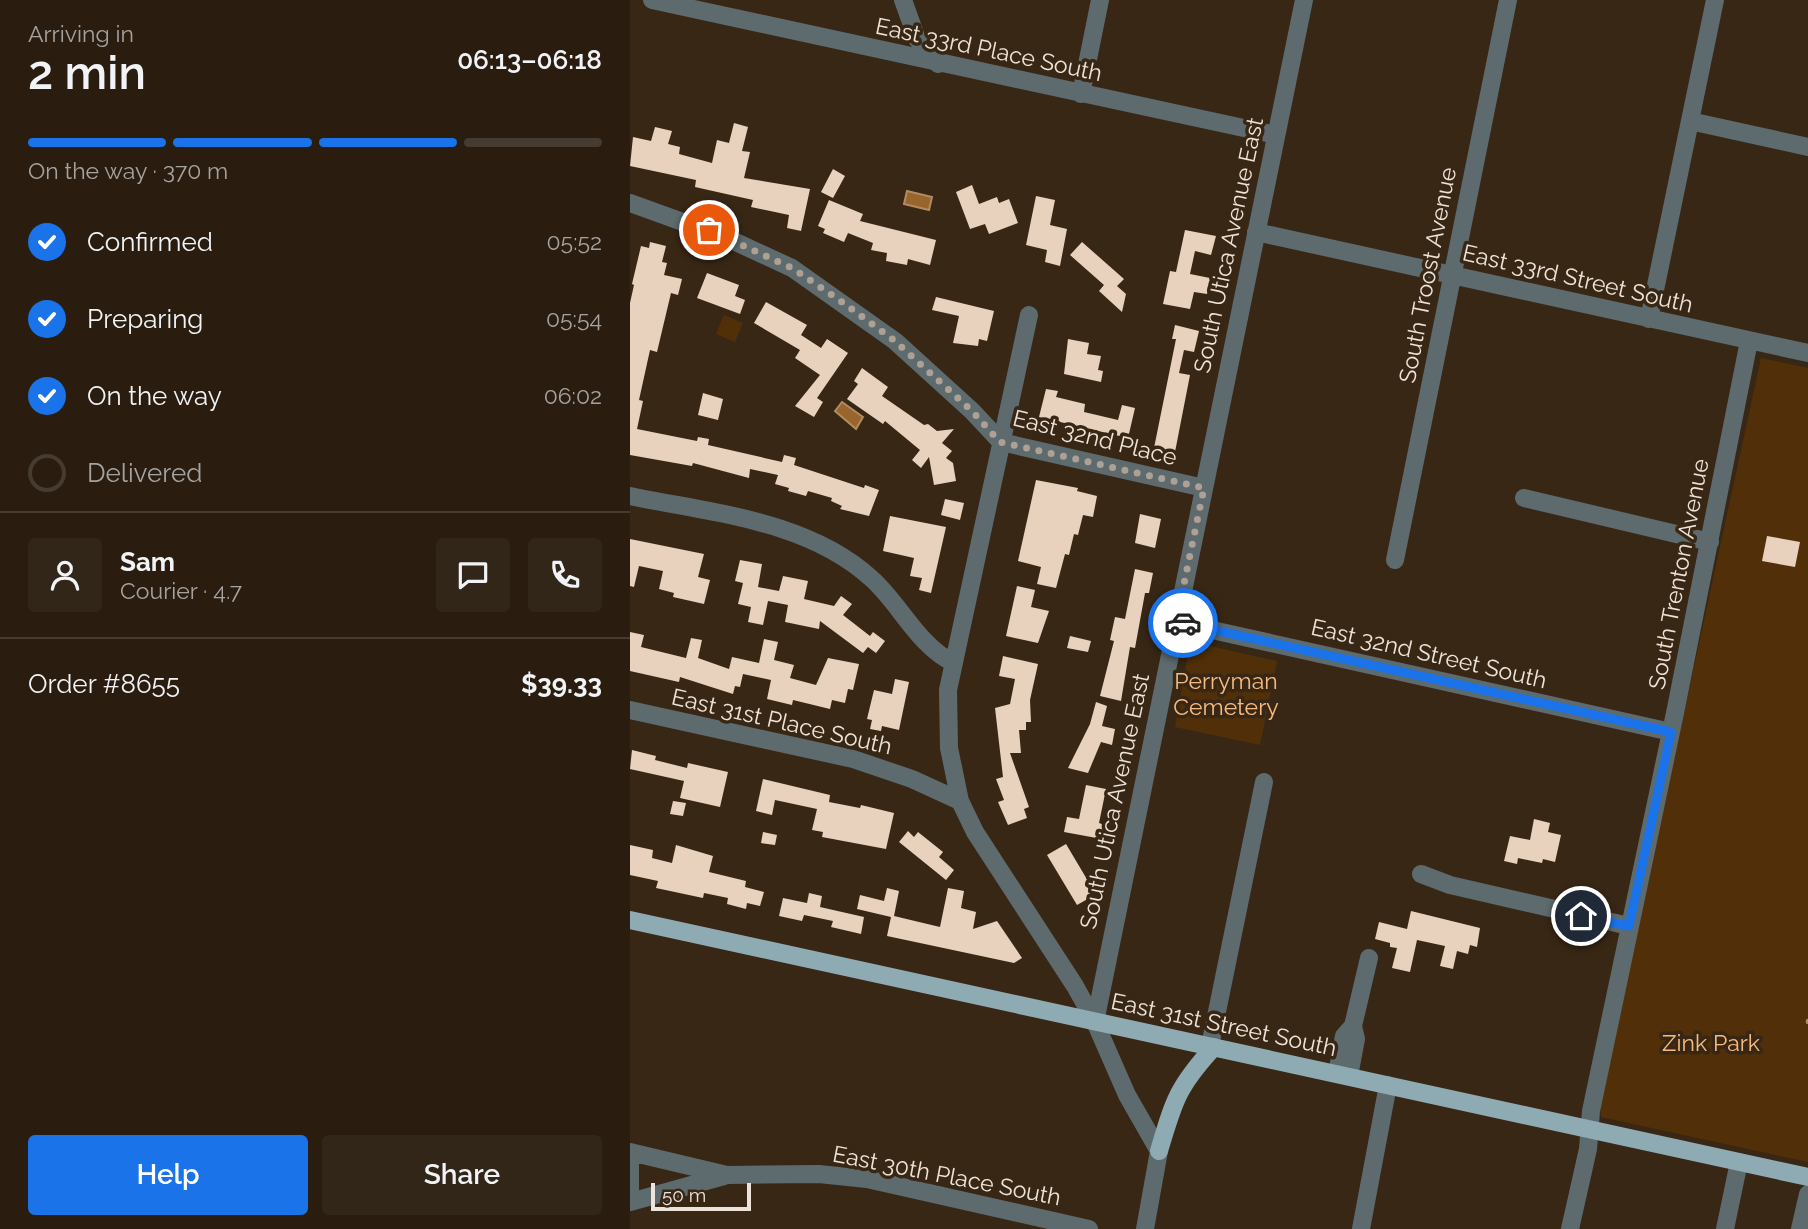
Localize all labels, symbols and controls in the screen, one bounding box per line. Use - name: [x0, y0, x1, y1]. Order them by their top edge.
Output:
- street label: East 33rd Place South: [873, 12, 1105, 86]
- text: Arriving in: [28, 20, 134, 47]
- text: 06:13–06:18: [457, 45, 602, 75]
- text: 2 min: [28, 46, 146, 100]
- street label: South Utica Avenue East: [1188, 115, 1268, 375]
- text: On the way · 370 m: [28, 157, 228, 184]
- street label: South Troost Avenue: [1393, 165, 1461, 385]
- pin: [679, 200, 739, 260]
- icon: bag: [690, 211, 728, 249]
- icon: check: [28, 223, 66, 261]
- text: Confirmed: [87, 227, 213, 257]
- text: 05:52: [547, 228, 602, 255]
- street label: East 33rd Street South: [1460, 238, 1696, 318]
- icon: check: [28, 300, 66, 338]
- text: Preparing: [87, 304, 203, 334]
- text: 05:54: [546, 305, 602, 332]
- icon: check: [28, 377, 66, 415]
- text: On the way: [87, 381, 222, 411]
- text: 06:02: [544, 382, 602, 409]
- street label: East 32nd Place: [1010, 404, 1180, 470]
- street label: South Trenton Avenue: [1642, 456, 1714, 692]
- text: Delivered: [87, 458, 202, 488]
- button: person: [28, 538, 102, 612]
- button: chat: [436, 538, 510, 612]
- button: phone: [528, 538, 602, 612]
- text: Sam: [120, 547, 175, 577]
- text: Courier · 4.7: [120, 577, 242, 604]
- courier: [1148, 588, 1218, 658]
- icon: car: [1164, 604, 1202, 642]
- street label: East 32nd Street South: [1309, 613, 1549, 693]
- park label: Perryman Cemetery: [1173, 667, 1279, 720]
- text: Order #8655: [28, 669, 180, 699]
- text: $39.33: [521, 669, 602, 699]
- street label: South Utica Avenue East: [1074, 671, 1154, 931]
- street label: East 31st Place South: [669, 682, 895, 760]
- pin: [1551, 886, 1611, 946]
- icon: home: [1562, 897, 1600, 935]
- street label: East 31st Street South: [1109, 987, 1339, 1061]
- park label: Zink Park: [1662, 1029, 1760, 1056]
- button: Help: [28, 1135, 308, 1215]
- button: Share: [322, 1135, 602, 1215]
- street label: East 30th Place South: [831, 1140, 1063, 1210]
- scale bar: [651, 1180, 751, 1212]
- text: 50 m: [662, 1184, 706, 1206]

